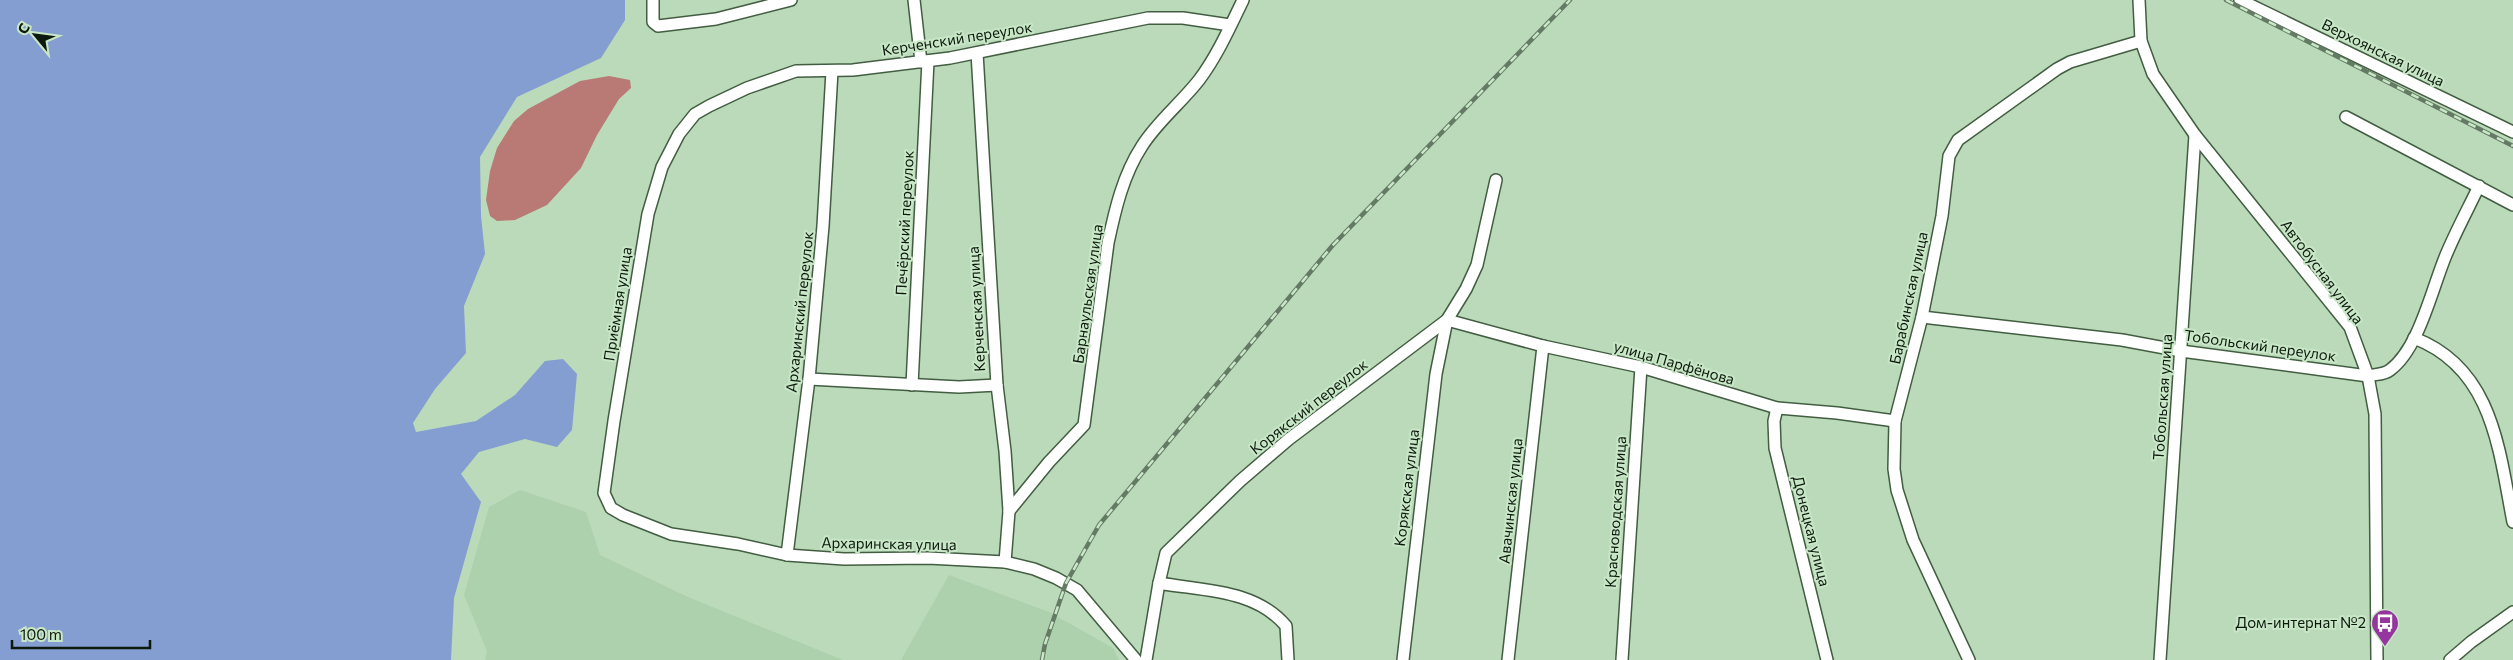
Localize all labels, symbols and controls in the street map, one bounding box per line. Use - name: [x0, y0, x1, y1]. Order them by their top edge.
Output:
- north arrow: [10, 10, 60, 60]
- street label: Верхоянская улица: [2319, 15, 2448, 90]
- street label: Керченский переулок: [880, 17, 1033, 59]
- text: С: [13, 20, 33, 37]
- street label: Печёрский переулок: [891, 150, 917, 296]
- street label: Автобусная улица: [2278, 216, 2368, 327]
- street label: Барнаульская улица: [1068, 223, 1106, 365]
- street label: Архаринский переулок: [782, 230, 816, 393]
- street label: Барабинская улица: [1885, 230, 1931, 366]
- street label: Приёмная улица: [599, 246, 635, 362]
- street label: Керченская улица: [964, 246, 988, 372]
- street label: Тобольский переулок: [2183, 325, 2337, 365]
- street label: Тобольская улица: [2149, 333, 2175, 461]
- street label: улица Парфёнова: [1612, 336, 1737, 388]
- street label: Корякский переулок: [1246, 355, 1371, 458]
- street label: Корякская улица: [1390, 428, 1422, 547]
- street label: Красноводская улица: [1601, 435, 1629, 588]
- street label: Авачинская улица: [1494, 437, 1526, 565]
- street label: Донецкая улица: [1790, 474, 1834, 588]
- street label: Архаринская улица: [821, 533, 957, 553]
- bus stop icon: Дом-интернат №2: [2370, 608, 2400, 647]
- place label: Дом-интернат №2: [2235, 613, 2366, 631]
- scale bar: [12, 618, 150, 650]
- text: 100 m: [20, 625, 62, 643]

